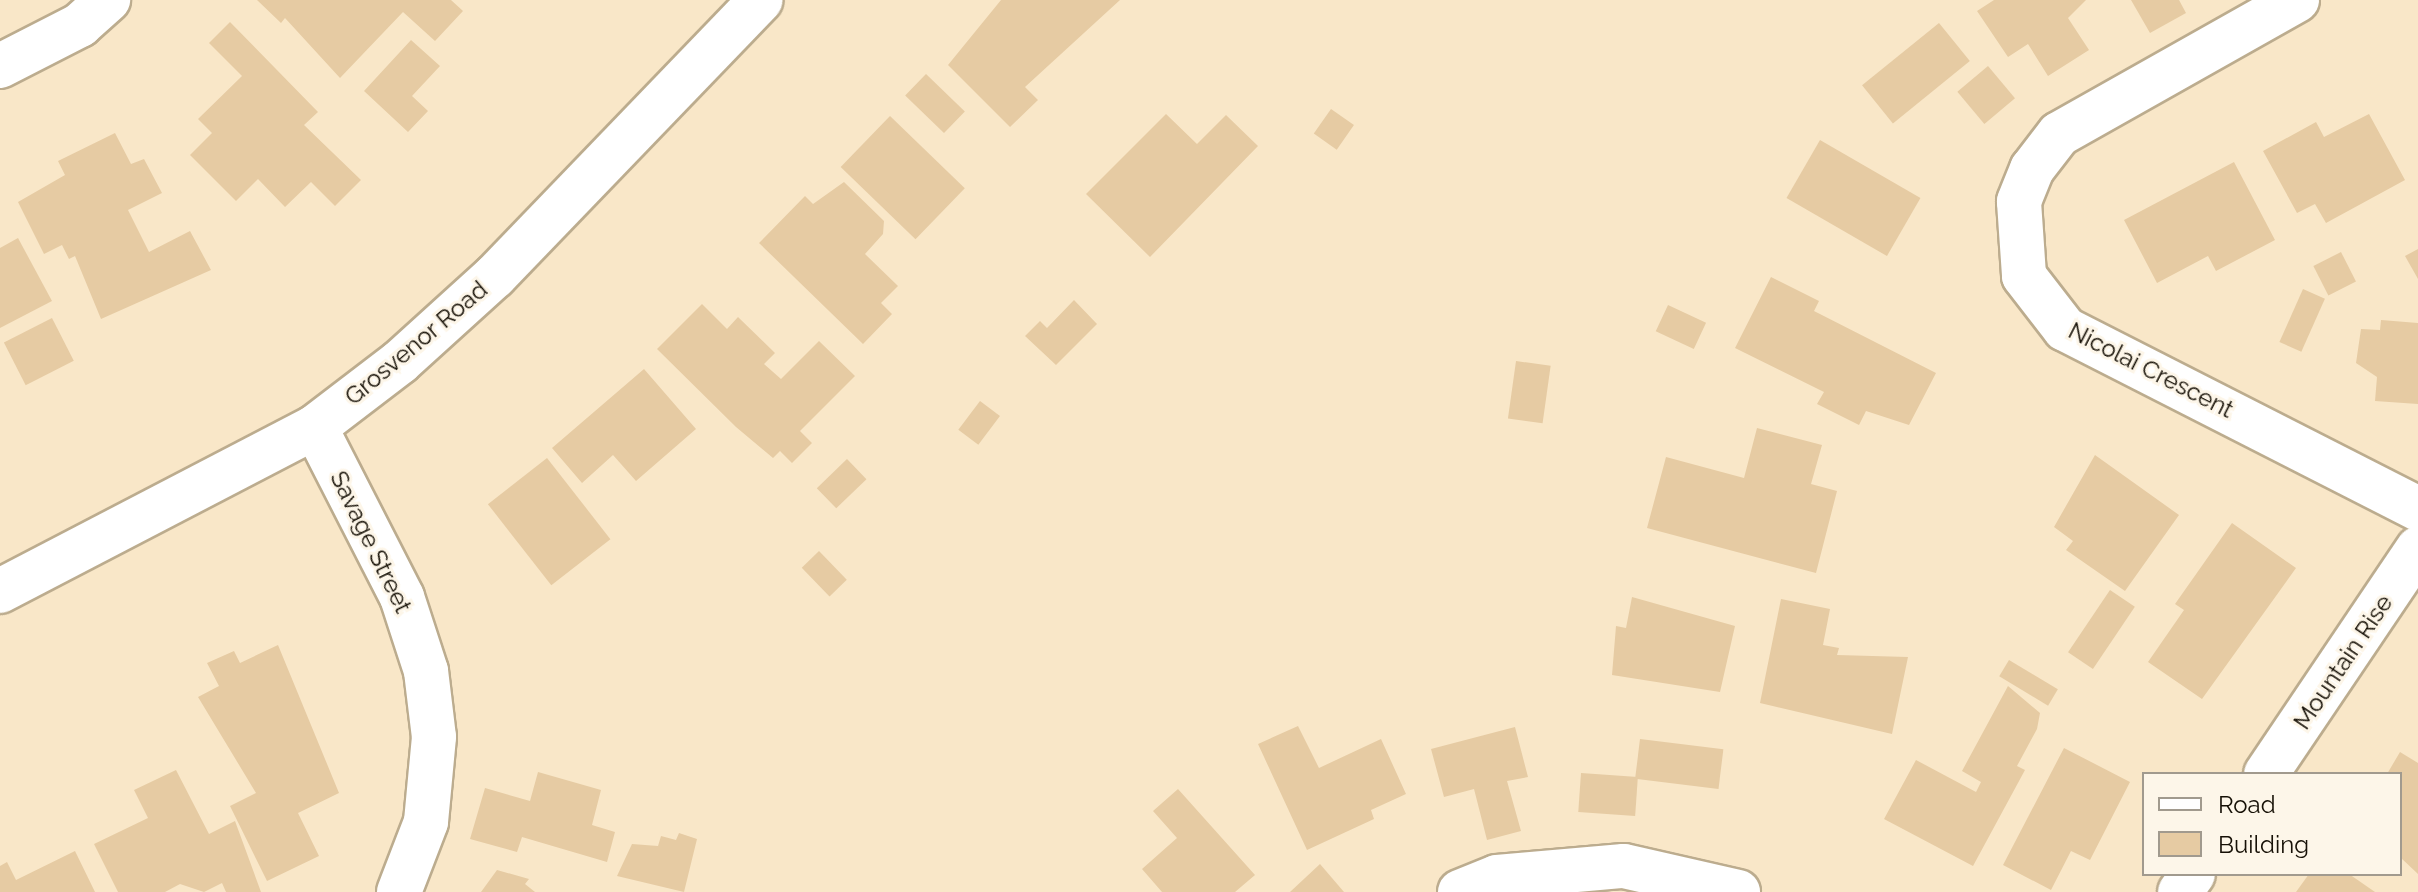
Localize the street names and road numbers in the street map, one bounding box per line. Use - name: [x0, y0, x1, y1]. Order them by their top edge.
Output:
- street label: Grosvenor Road: [339, 275, 493, 411]
- street label: Nicolai Crescent: [2064, 316, 2238, 424]
- street label: Savage Street: [324, 466, 418, 618]
- street label: Mountain Rise: [2287, 589, 2399, 735]

